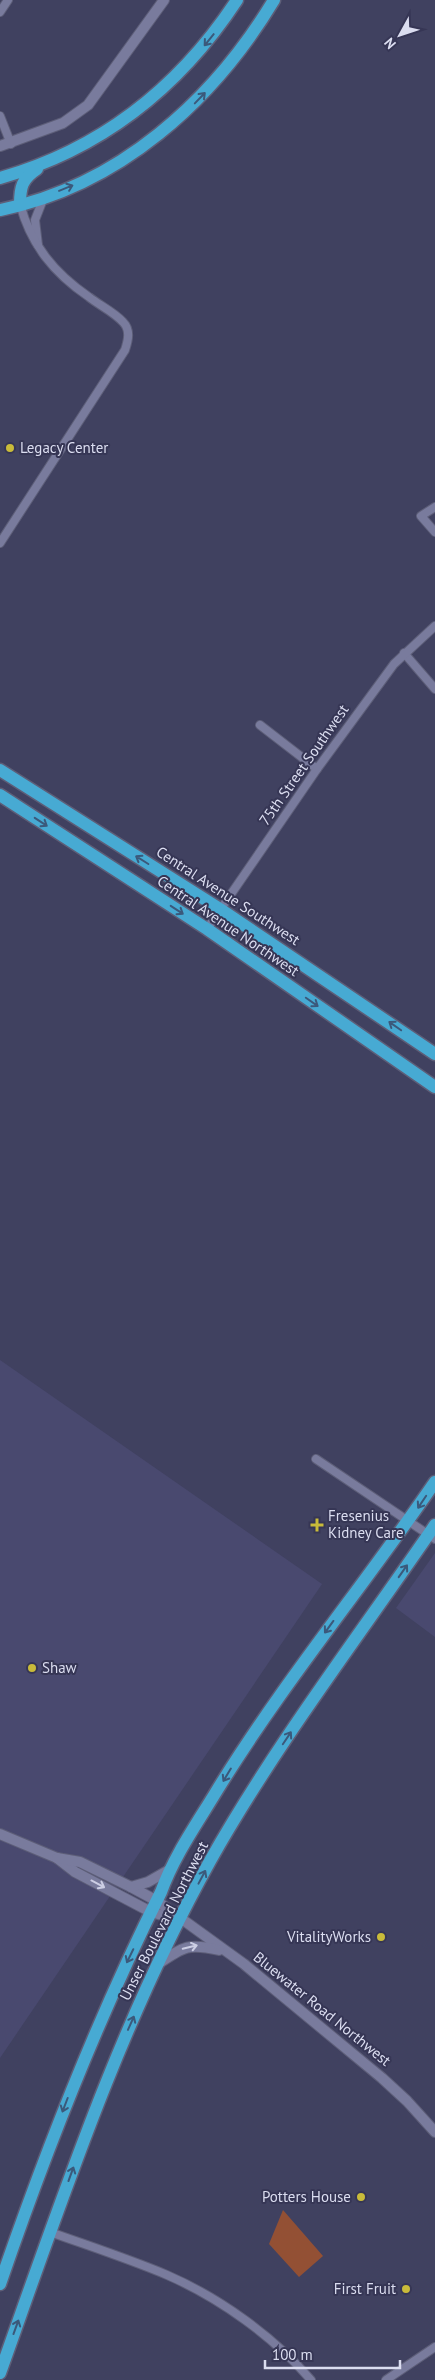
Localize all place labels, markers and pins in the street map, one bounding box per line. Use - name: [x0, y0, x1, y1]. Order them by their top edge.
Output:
- place label: Legacy Center: [20, 438, 108, 457]
- marker: Legacy Center: [4, 442, 16, 454]
- place label: Fresenius Kidney Care: [328, 1506, 404, 1542]
- marker: Fresenius Kidney Care: [310, 1518, 324, 1532]
- place label: Shaw: [42, 1658, 77, 1677]
- marker: Shaw: [26, 1662, 38, 1674]
- place label: VitalityWorks: [286, 1927, 371, 1946]
- marker: VitalityWorks: [375, 1931, 387, 1943]
- place label: Potters House: [262, 2187, 351, 2206]
- marker: Potters House: [355, 2191, 367, 2203]
- place label: First Fruit: [334, 2279, 396, 2298]
- marker: First Fruit: [400, 2283, 412, 2295]

